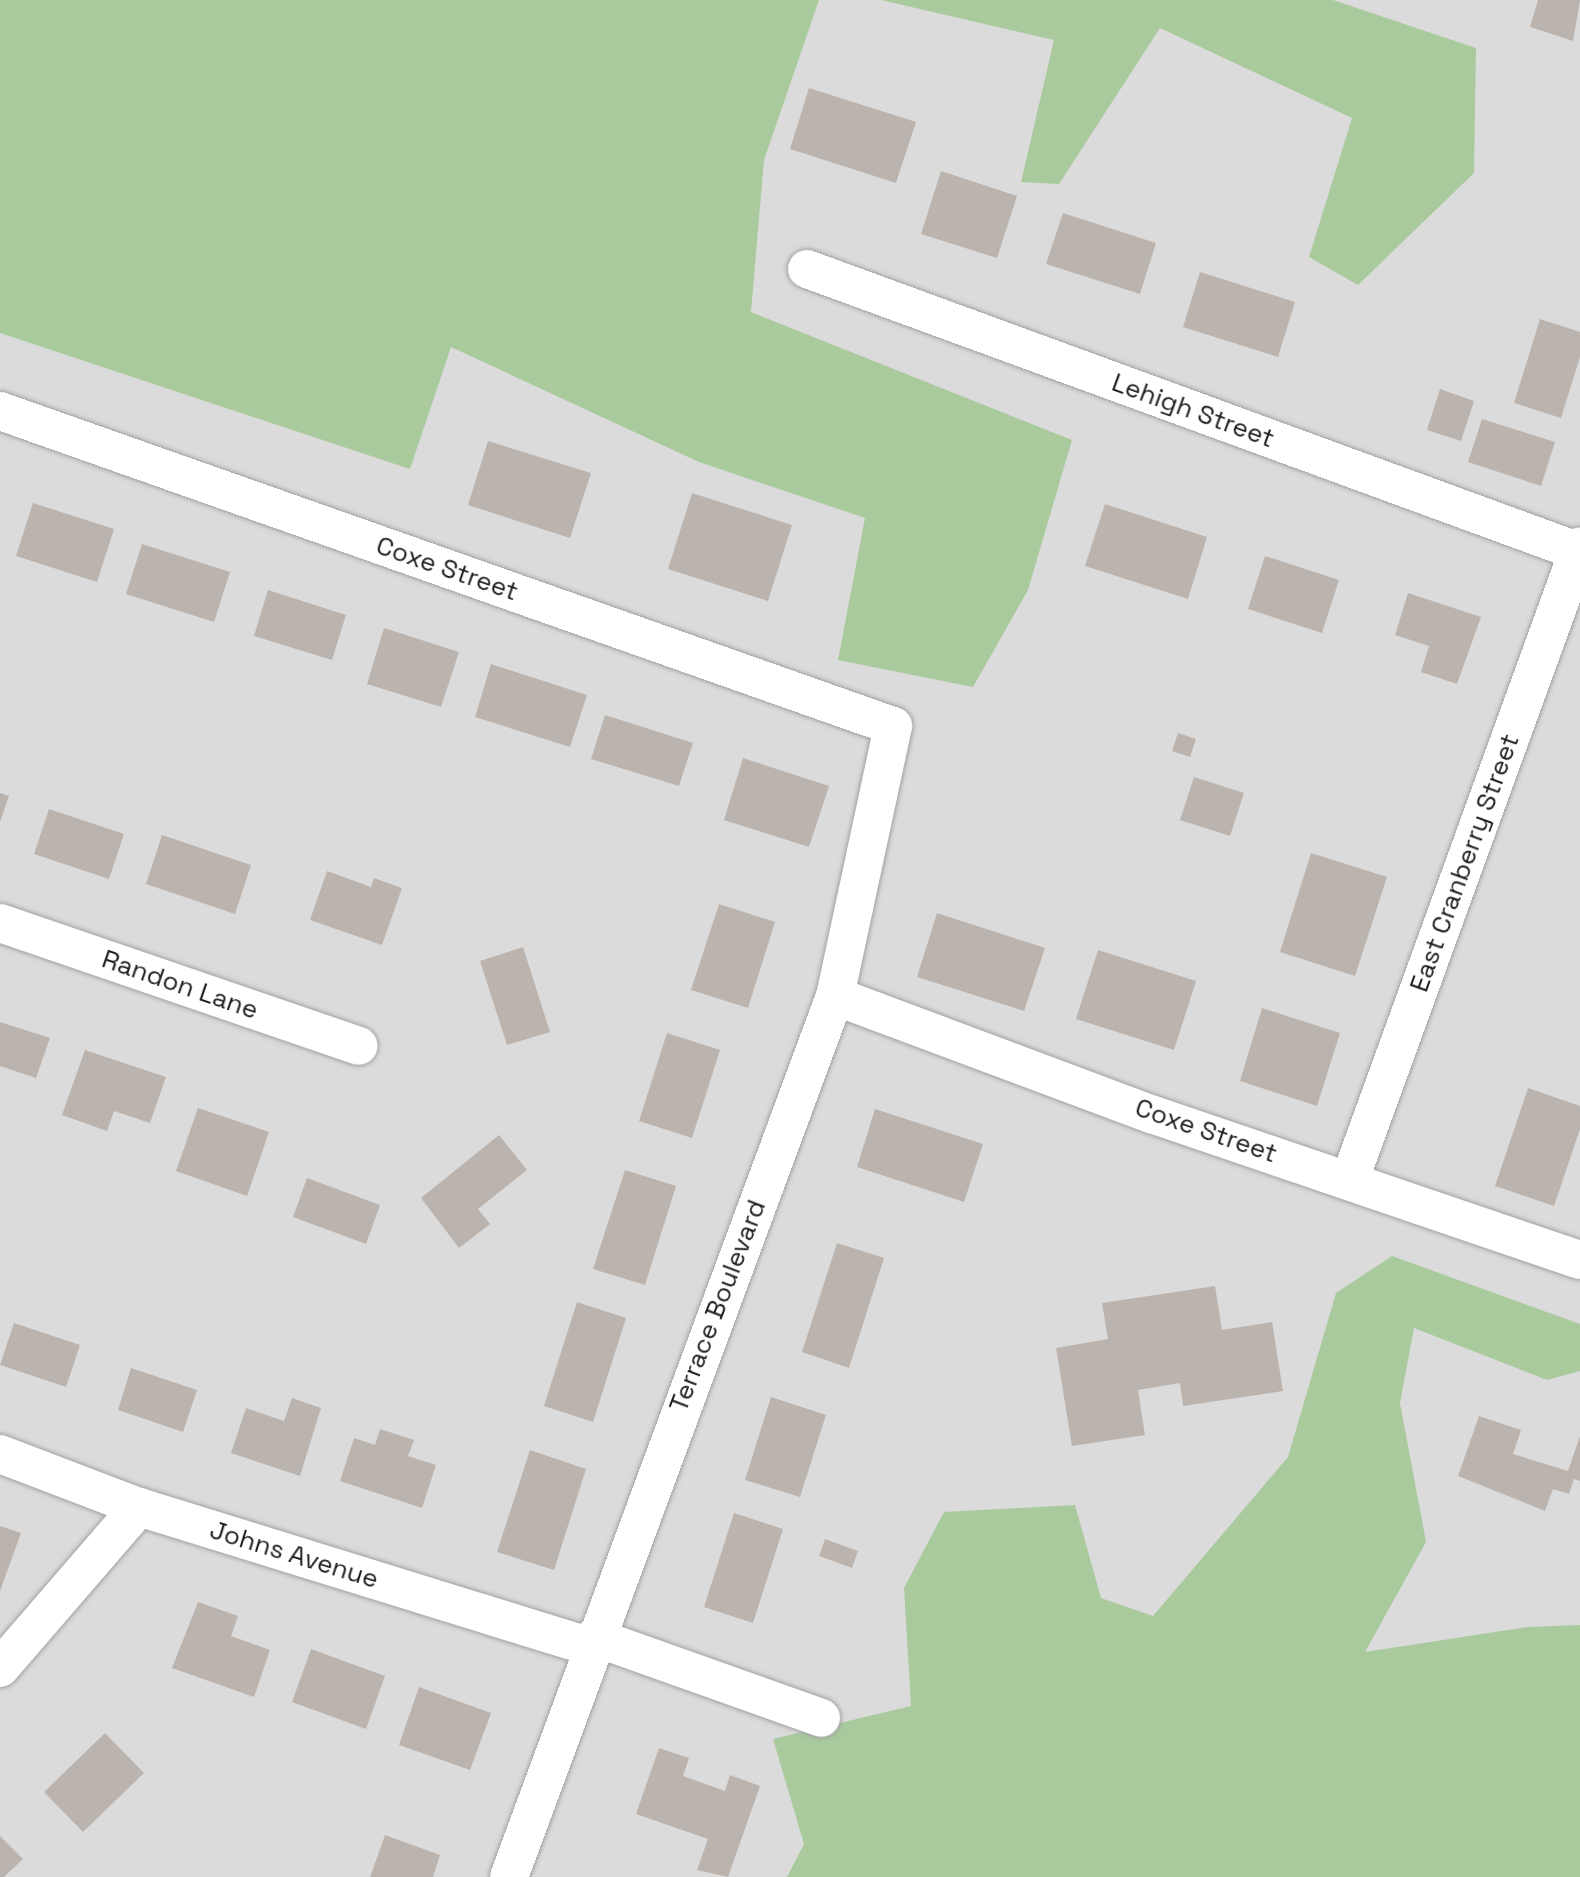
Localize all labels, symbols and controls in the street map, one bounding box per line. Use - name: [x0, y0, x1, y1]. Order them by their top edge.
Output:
- street label: Lehigh Street: [1108, 367, 1278, 455]
- street label: Coxe Street: [372, 530, 522, 608]
- street label: East Cranberry Street: [1404, 730, 1526, 996]
- street label: Randon Lane: [98, 944, 262, 1026]
- street label: Coxe Street: [1131, 1092, 1281, 1170]
- street label: Terrace Boulevard: [663, 1196, 773, 1416]
- street label: Johns Avenue: [206, 1515, 382, 1595]

